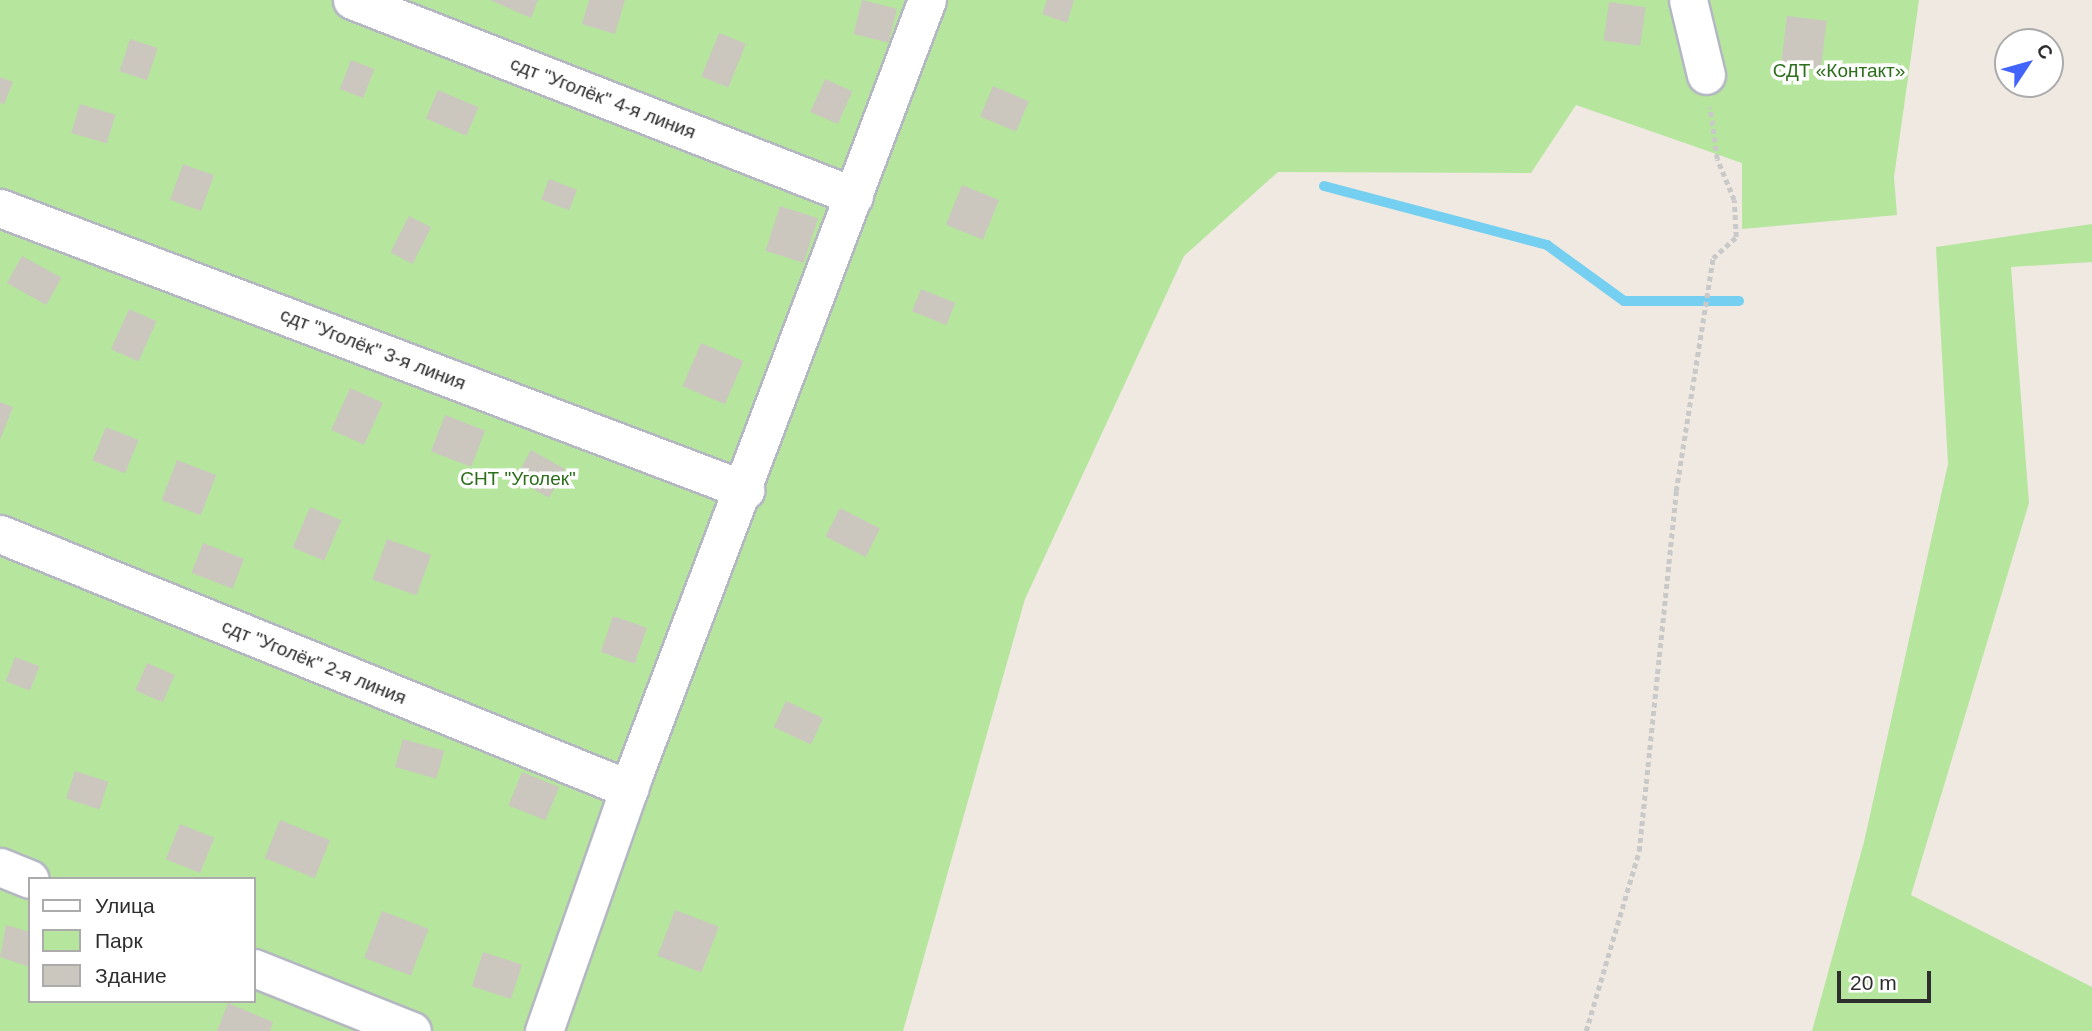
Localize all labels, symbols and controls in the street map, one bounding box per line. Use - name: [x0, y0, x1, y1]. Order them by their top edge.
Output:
- north arrow: [1994, 28, 2064, 98]
- text: С: [2032, 40, 2057, 63]
- street label: сдт "Уголёк" 4-я линия: [507, 52, 699, 144]
- park label: СДТ «Контакт»: [1773, 60, 1905, 82]
- street label: сдт "Уголёк" 3-я линия: [277, 303, 469, 395]
- park label: СНТ "Уголек": [460, 468, 576, 490]
- street label: сдт "Уголёк" 2-я линия: [219, 615, 409, 709]
- legend: [28, 877, 256, 1003]
- text: Улица: [95, 894, 155, 917]
- text: Парк: [95, 929, 143, 952]
- scale bar: [1840, 958, 1934, 1002]
- text: Здание: [95, 964, 167, 987]
- text: 20 m: [1850, 971, 1897, 994]

